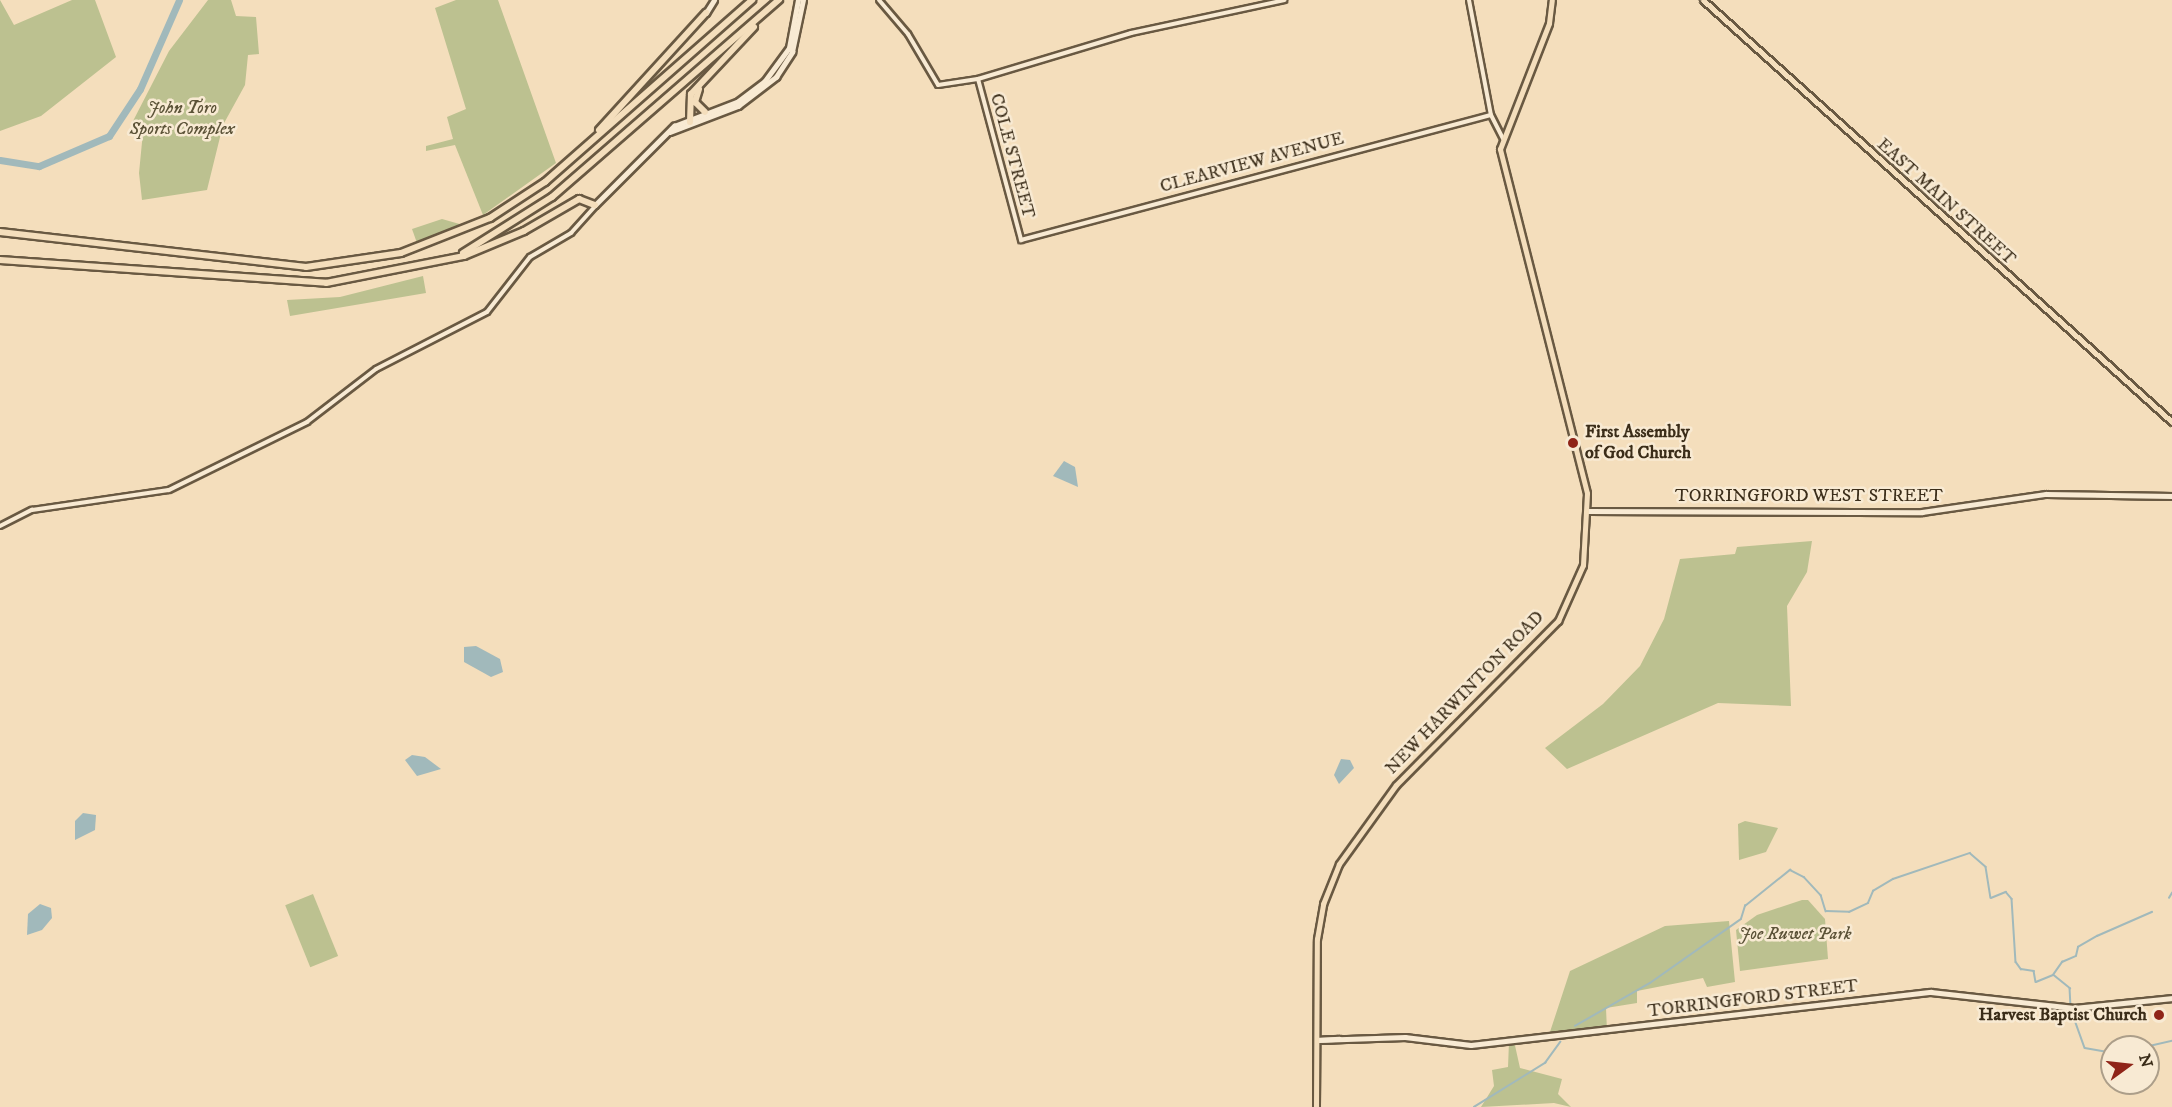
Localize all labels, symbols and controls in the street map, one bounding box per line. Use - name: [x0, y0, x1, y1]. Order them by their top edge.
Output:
- street label: COLE STREET: [985, 91, 1039, 221]
- park label: John Toro Sports Complex: [130, 98, 234, 140]
- street label: CLEARVIEW AVENUE: [1158, 128, 1346, 198]
- street label: EAST MAIN STREET: [1872, 134, 2020, 270]
- place label: First Assembly of God Church: [1585, 422, 1691, 464]
- marker: First Assembly of God Church: [1566, 436, 1580, 450]
- street label: TORRINGFORD WEST STREET: [1675, 485, 1943, 507]
- street label: NEW HARWINTON ROAD: [1381, 607, 1549, 779]
- park label: Joe Ruwet Park: [1739, 923, 1851, 945]
- street label: TORRINGFORD STREET: [1647, 975, 1859, 1023]
- place label: Harvest Baptist Church: [1978, 1004, 2147, 1026]
- marker: Harvest Baptist Church: [2152, 1008, 2166, 1022]
- north arrow: [2100, 1035, 2160, 1095]
- text: N: [2134, 1052, 2157, 1070]

